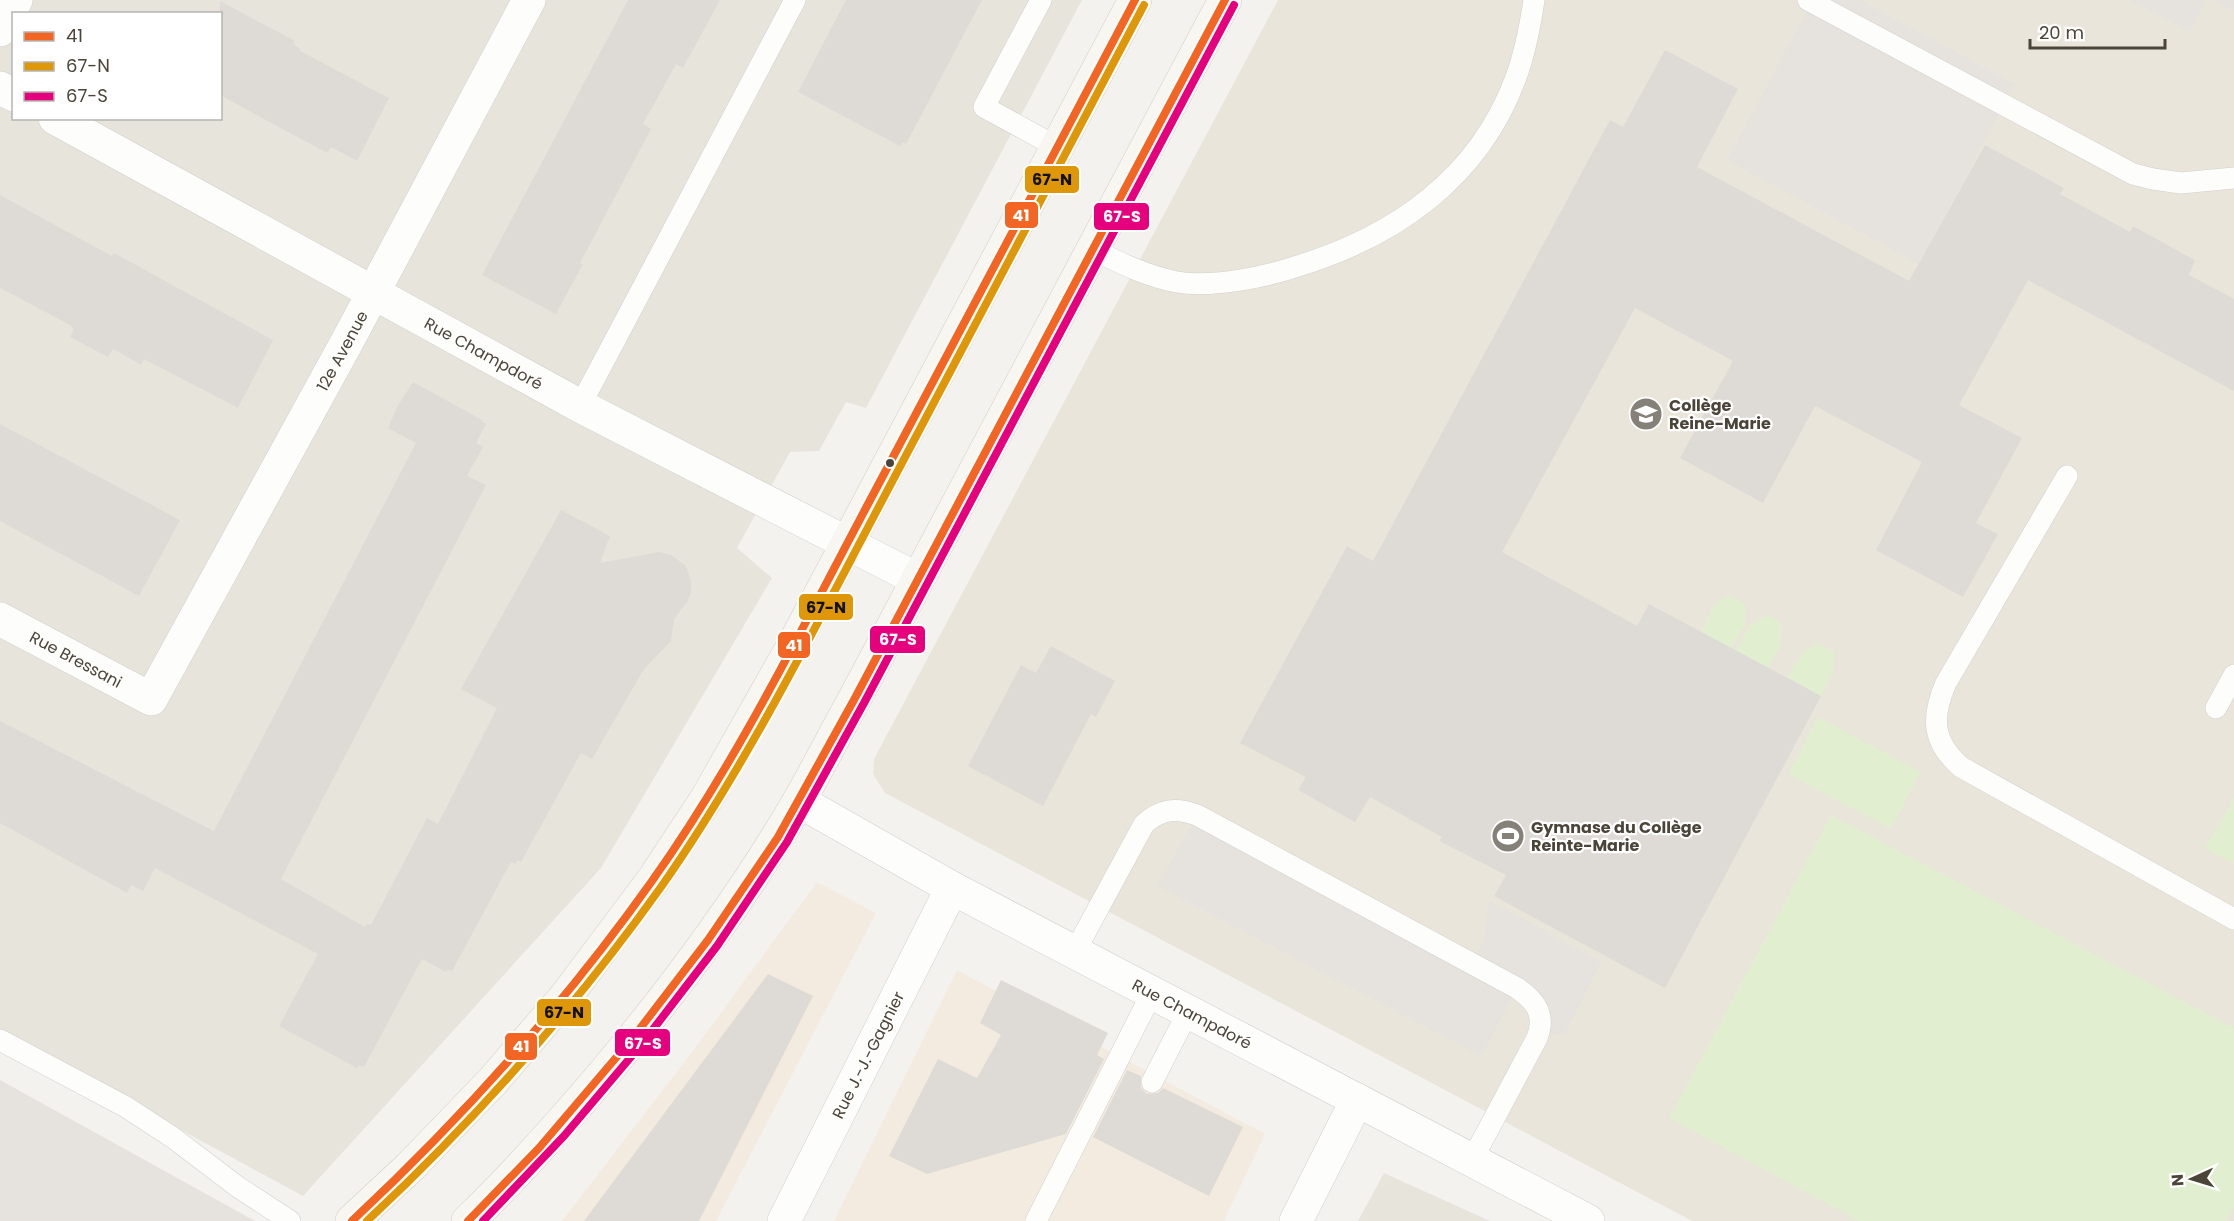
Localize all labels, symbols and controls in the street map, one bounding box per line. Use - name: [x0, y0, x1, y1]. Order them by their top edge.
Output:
- legend: [12, 12, 222, 120]
- scale bar: [2030, 12, 2165, 50]
- text: 20 m: [2039, 20, 2084, 45]
- text: 41: [66, 23, 83, 48]
- text: 67-N: [66, 53, 110, 78]
- text: 67-S: [66, 83, 108, 108]
- line badge: 67-N: [1024, 165, 1080, 194]
- text: 67-N: [1032, 168, 1072, 191]
- line badge: 41: [1004, 201, 1039, 229]
- line badge: 67-S: [1093, 202, 1150, 231]
- text: 41: [1013, 204, 1029, 227]
- text: 67-S: [1103, 205, 1141, 228]
- street label: 12e Avenue: [311, 306, 373, 395]
- street label: Rue Champdoré: [420, 311, 547, 395]
- place label: Collège Reine-Marie: [1669, 394, 1771, 435]
- school or university icon: Collège Reine-Marie: [1628, 396, 1664, 432]
- unlabelled marker: [884, 457, 896, 469]
- line badge: 67-N: [798, 593, 854, 621]
- text: 67-N: [806, 596, 846, 619]
- street label: Rue Bressani: [26, 625, 126, 693]
- line badge: 67-S: [869, 625, 926, 654]
- text: 67-S: [879, 628, 917, 651]
- line badge: 41: [777, 631, 811, 659]
- text: 41: [786, 634, 802, 657]
- place label: Gymnase du Collège Reinte-Marie: [1531, 816, 1702, 857]
- sports icon: Gymnase du Collège Reinte-Marie: [1490, 818, 1526, 854]
- street label: Rue Champdoré: [1128, 973, 1256, 1055]
- street label: Rue J.-J.-Gagnier: [826, 987, 910, 1123]
- line badge: 67-N: [536, 998, 592, 1027]
- text: 67-N: [544, 1001, 584, 1024]
- line badge: 67-S: [614, 1028, 671, 1057]
- line badge: 41: [504, 1032, 538, 1061]
- text: 67-S: [624, 1032, 662, 1055]
- text: 41: [513, 1035, 529, 1058]
- north arrow: [2162, 1149, 2222, 1209]
- text: N: [2166, 1173, 2189, 1187]

